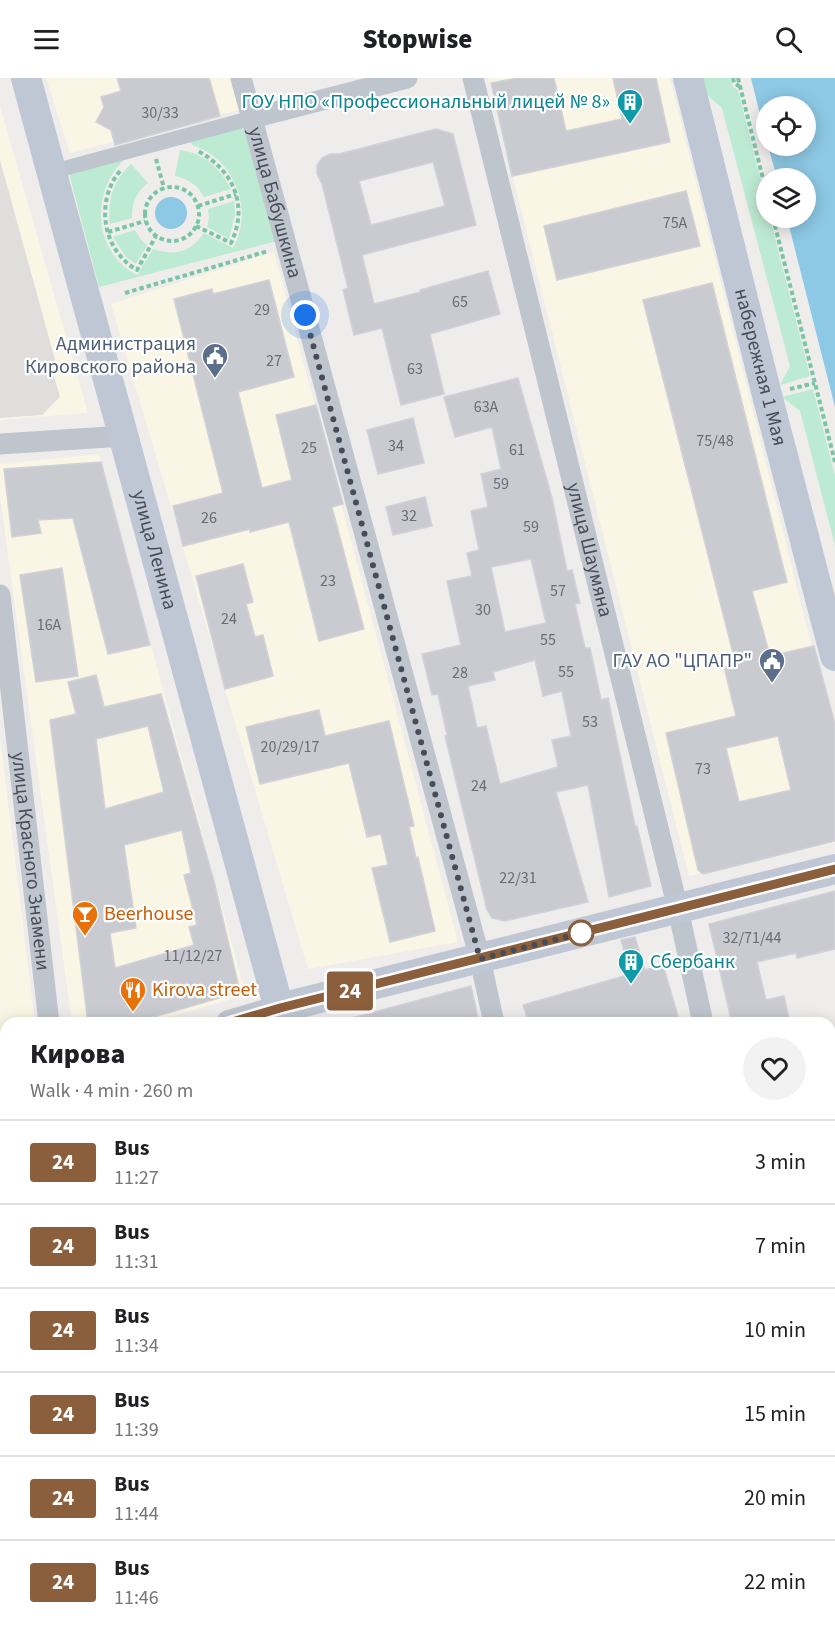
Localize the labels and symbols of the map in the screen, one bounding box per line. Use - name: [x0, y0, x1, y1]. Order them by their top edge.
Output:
- building icon: ГОУ НПО «Профессиональный лицей № 8»: [615, 87, 645, 125]
- place label: ГОУ НПО «Профессиональный лицей № 8»: [242, 88, 610, 116]
- house number: 30/33: [141, 102, 179, 124]
- street label: улица Бабушкина: [241, 124, 309, 281]
- house number: 75А: [663, 212, 688, 234]
- street label: набережная 1 Мая: [727, 285, 794, 449]
- house number: 65: [452, 291, 468, 313]
- house number: 29: [254, 299, 270, 321]
- your location: [290, 300, 320, 330]
- place label: Администрация Кировского района: [25, 330, 196, 381]
- public building icon: Администрация Кировского района: [200, 341, 230, 379]
- house number: 27: [266, 350, 282, 372]
- house number: 63: [407, 358, 423, 380]
- house number: 63А: [474, 396, 499, 418]
- house number: 75/48: [696, 430, 734, 452]
- house number: 34: [388, 435, 404, 457]
- house number: 25: [301, 437, 317, 459]
- house number: 61: [509, 439, 525, 461]
- house number: 59: [493, 473, 509, 495]
- street label: улица Шаумяна: [559, 480, 619, 620]
- street label: улица Ленина: [125, 487, 184, 613]
- house number: 32: [401, 505, 417, 527]
- house number: 26: [201, 507, 217, 529]
- house number: 59: [523, 516, 539, 538]
- house number: 23: [320, 570, 336, 592]
- house number: 57: [550, 580, 566, 602]
- house number: 30: [475, 599, 491, 621]
- house number: 24: [221, 608, 237, 630]
- house number: 16А: [37, 614, 62, 636]
- house number: 55: [540, 629, 556, 651]
- public building icon: ГАУ АО "ЦПАПР": [757, 646, 787, 684]
- place label: ГАУ АО "ЦПАПР": [612, 647, 752, 675]
- house number: 55: [558, 661, 574, 683]
- house number: 28: [452, 662, 468, 684]
- house number: 53: [582, 711, 598, 733]
- house number: 20/29/17: [261, 736, 319, 758]
- street label: улица Красного Знамени: [4, 750, 57, 972]
- house number: 73: [695, 758, 711, 780]
- house number: 24: [471, 775, 487, 797]
- house number: 22/31: [499, 867, 537, 889]
- bar icon: Beerhouse: [70, 899, 100, 937]
- place label: Beerhouse: [104, 900, 194, 928]
- unlabelled marker: [568, 920, 594, 946]
- house number: 32/71/44: [723, 927, 781, 949]
- house number: 11/12/27: [164, 945, 222, 967]
- building icon: Сбербанк: [616, 947, 646, 985]
- place label: Сбербанк: [650, 948, 735, 976]
- line badge: 24: [323, 972, 377, 1010]
- restaurant icon: Kirova street: [118, 975, 148, 1013]
- place label: Kirova street: [152, 976, 257, 1004]

